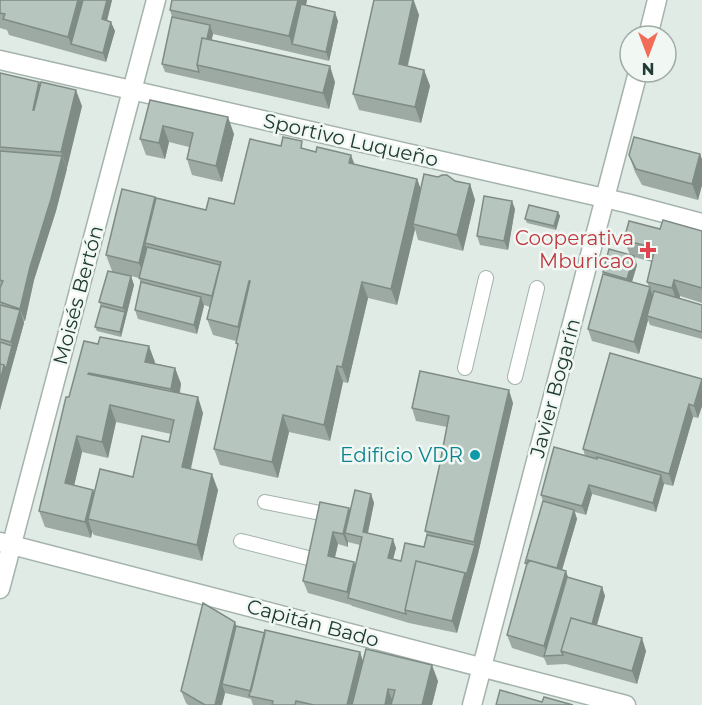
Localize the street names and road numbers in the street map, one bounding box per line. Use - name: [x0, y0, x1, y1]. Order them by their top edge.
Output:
- street label: Sportivo Luqueño: [261, 108, 441, 172]
- street label: Moisés Bertón: [48, 223, 108, 367]
- street label: Javier Bogarín: [525, 316, 585, 461]
- street label: Capitán Bado: [244, 594, 382, 652]

